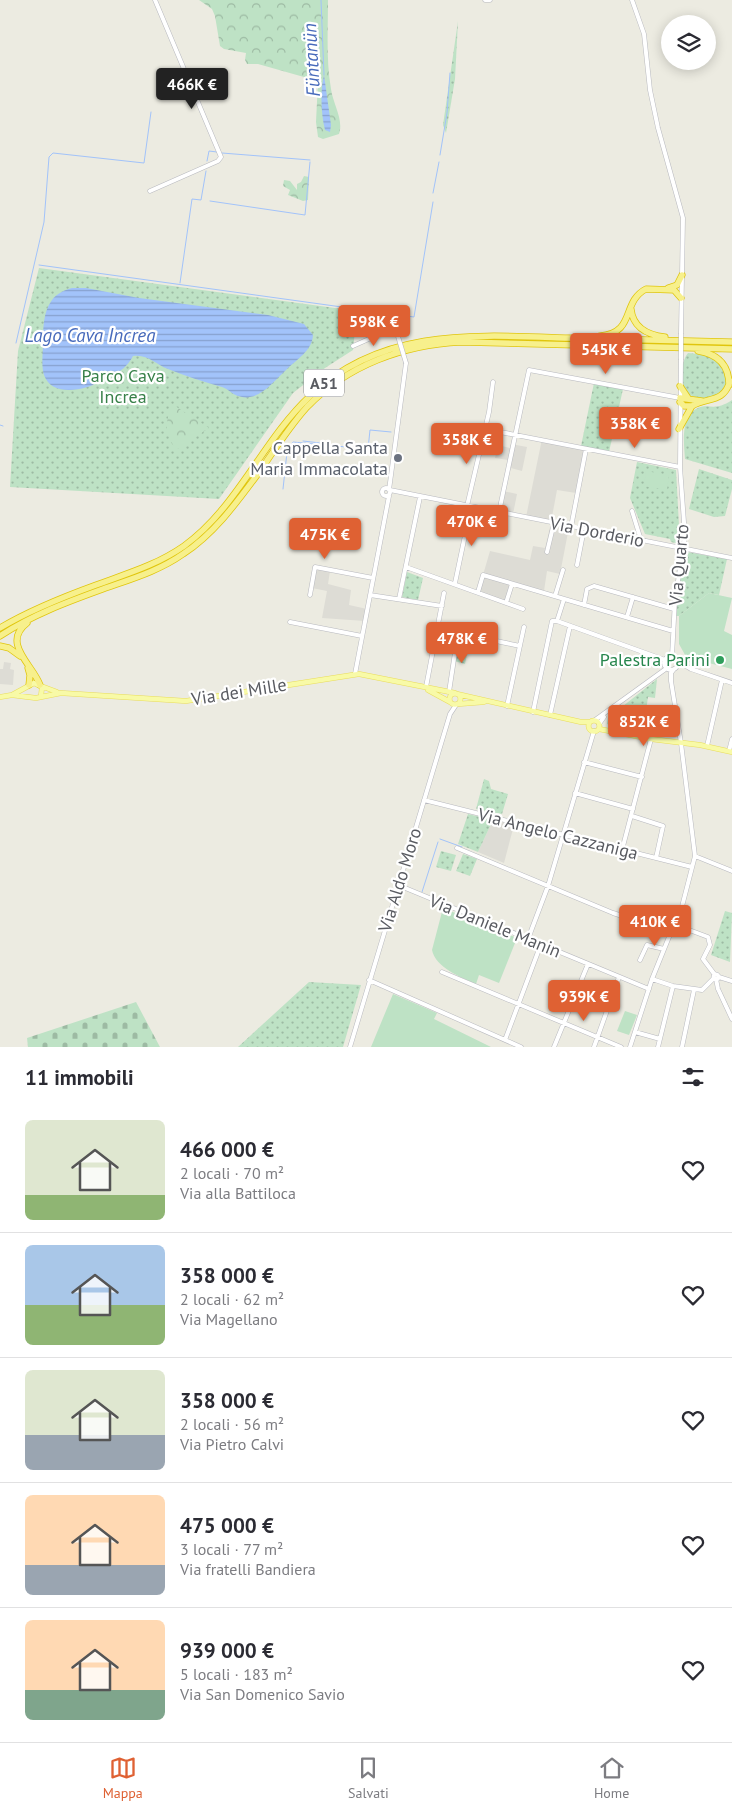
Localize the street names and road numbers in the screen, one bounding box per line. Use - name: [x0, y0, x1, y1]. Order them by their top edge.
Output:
- road number: A51: [304, 369, 344, 396]
- street label: Via Dorderio: [547, 511, 646, 552]
- street label: Via Quarto: [663, 523, 694, 608]
- street label: Via dei Mille: [189, 673, 288, 711]
- street label: Via Angelo Cazzaniga: [475, 802, 641, 865]
- street label: Via Aldo Moro: [372, 825, 426, 936]
- street label: Via Daniele Manin: [425, 888, 564, 962]

